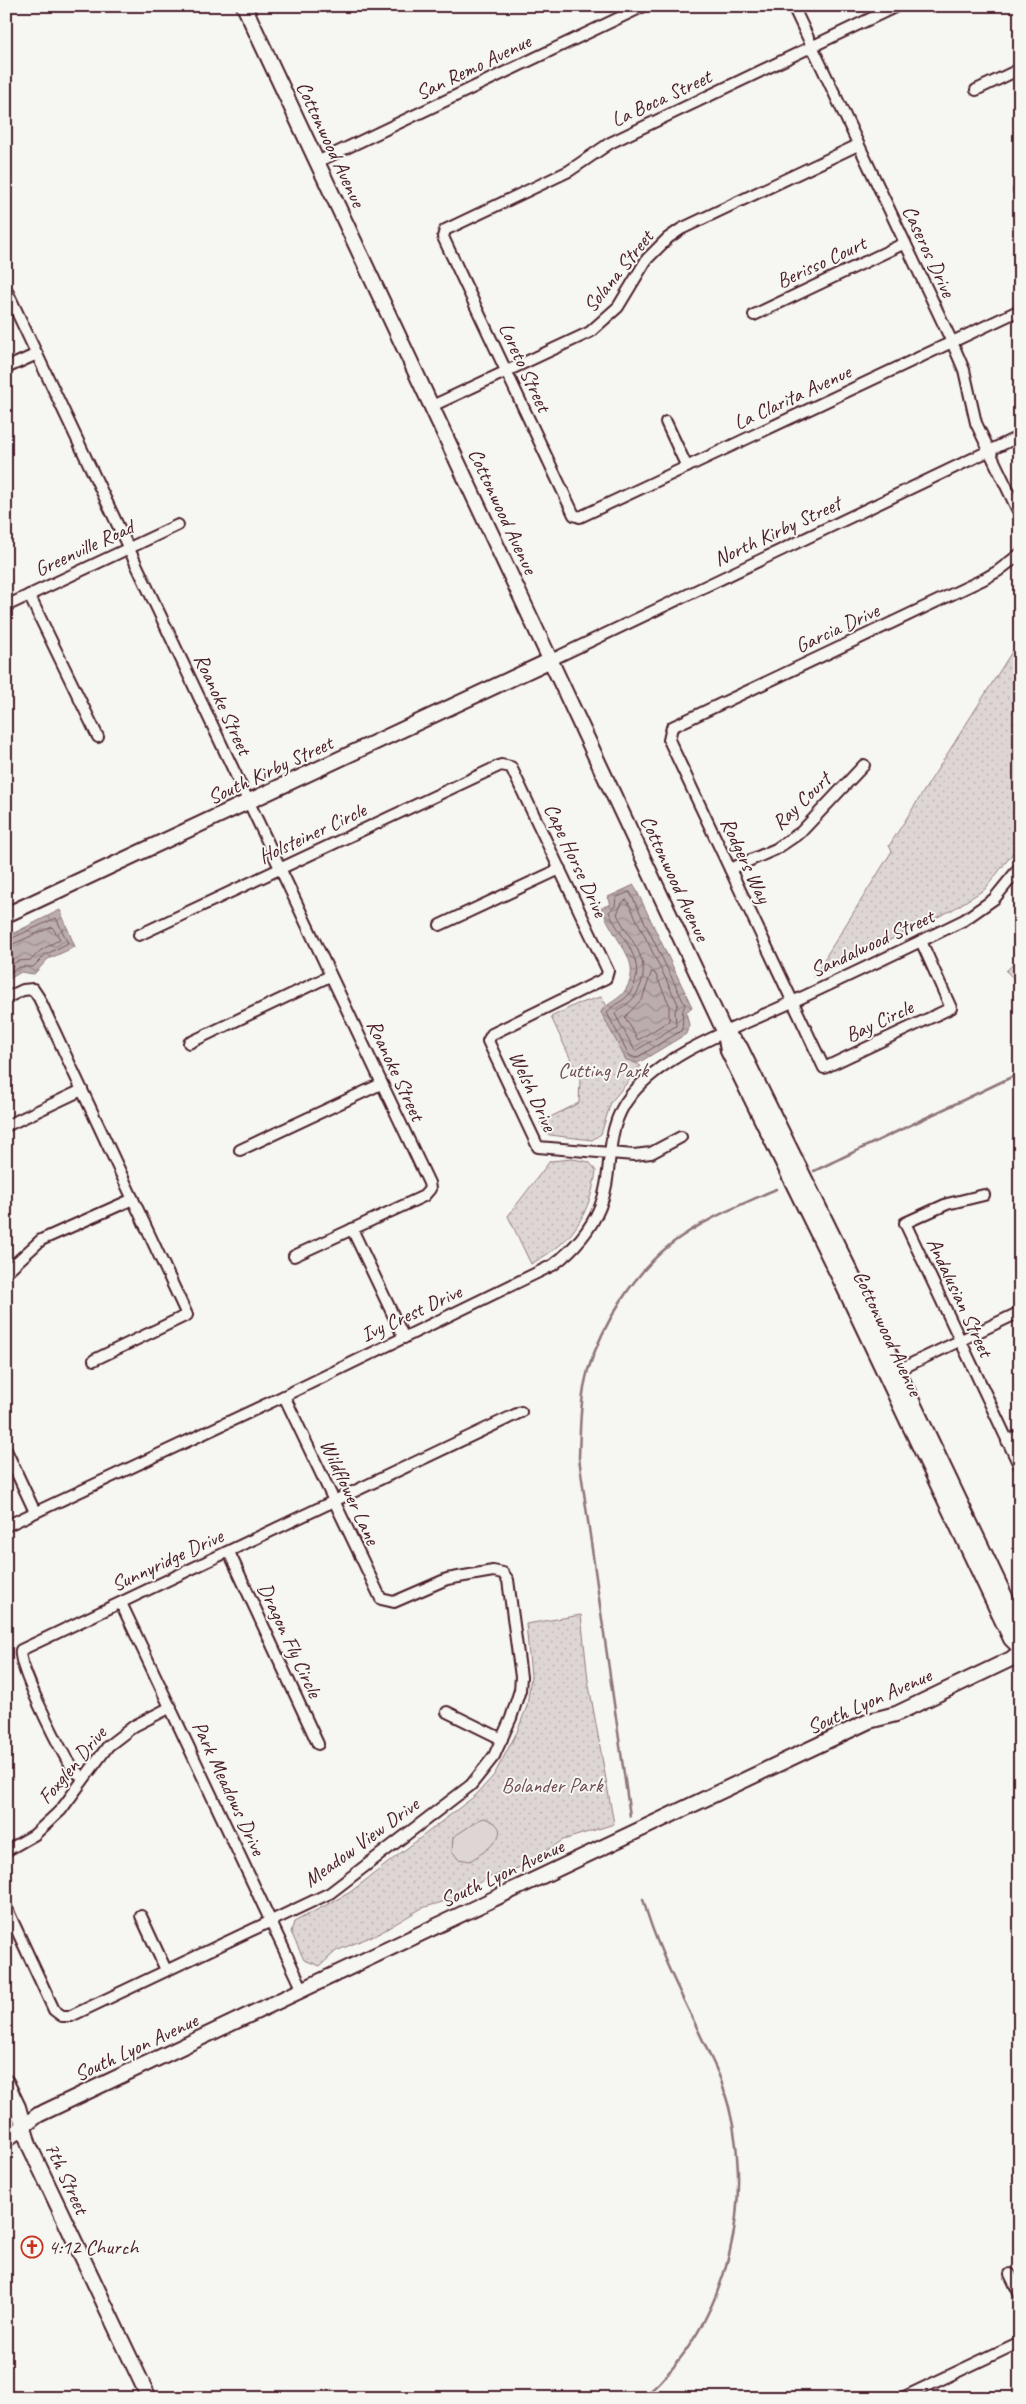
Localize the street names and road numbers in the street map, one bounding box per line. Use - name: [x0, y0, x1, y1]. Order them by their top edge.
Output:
- street label: San Remo Avenue: [411, 27, 536, 106]
- street label: La Boca Street: [607, 63, 717, 132]
- street label: Cottonwood Avenue: [291, 77, 372, 213]
- street label: Caseros Drive: [897, 201, 962, 302]
- street label: Solana Street: [577, 223, 660, 317]
- street label: Berisso Court: [772, 229, 872, 294]
- street label: Loreto Street: [493, 318, 558, 418]
- street label: La Clarita Avenue: [729, 358, 857, 435]
- street label: Cottonwood Avenue: [463, 444, 544, 580]
- street label: North Kirby Street: [709, 489, 847, 572]
- street label: Greenville Road: [30, 513, 140, 582]
- street label: Garcia Drive: [791, 597, 884, 659]
- street label: Roanoke Street: [188, 649, 259, 761]
- street label: South Kirby Street: [203, 729, 338, 810]
- street label: Ray Court: [766, 765, 838, 835]
- street label: Holsteiner Circle: [254, 796, 371, 869]
- street label: Cape Horse Drive: [538, 799, 614, 922]
- street label: Cottonwood Avenue: [635, 811, 716, 947]
- street label: Rodgers Way: [715, 813, 778, 909]
- street label: Sandalwood Street: [806, 902, 940, 983]
- street label: Bay Circle: [841, 994, 918, 1048]
- street label: Roanoke Street: [361, 1015, 432, 1127]
- street label: Welsh Drive: [503, 1047, 563, 1136]
- street label: Andalusian Street: [921, 1233, 1000, 1363]
- street label: Cottonwood Avenue: [848, 1266, 929, 1402]
- street label: Ivy Crest Drive: [357, 1278, 467, 1348]
- street label: Wildflower Lane: [314, 1435, 386, 1550]
- street label: Sunnyridge Drive: [107, 1522, 228, 1597]
- street label: Dragon Fly Circle: [252, 1579, 328, 1703]
- street label: South Lyon Avenue: [803, 1662, 936, 1740]
- street label: Park Meadows Drive: [187, 1717, 272, 1860]
- street label: Foxglen Drive: [32, 1719, 113, 1809]
- street label: Meadow View Drive: [298, 1790, 426, 1893]
- street label: South Lyon Avenue: [436, 1833, 569, 1913]
- street label: South Lyon Avenue: [70, 2007, 203, 2087]
- street label: 7th Street: [39, 2138, 96, 2220]

